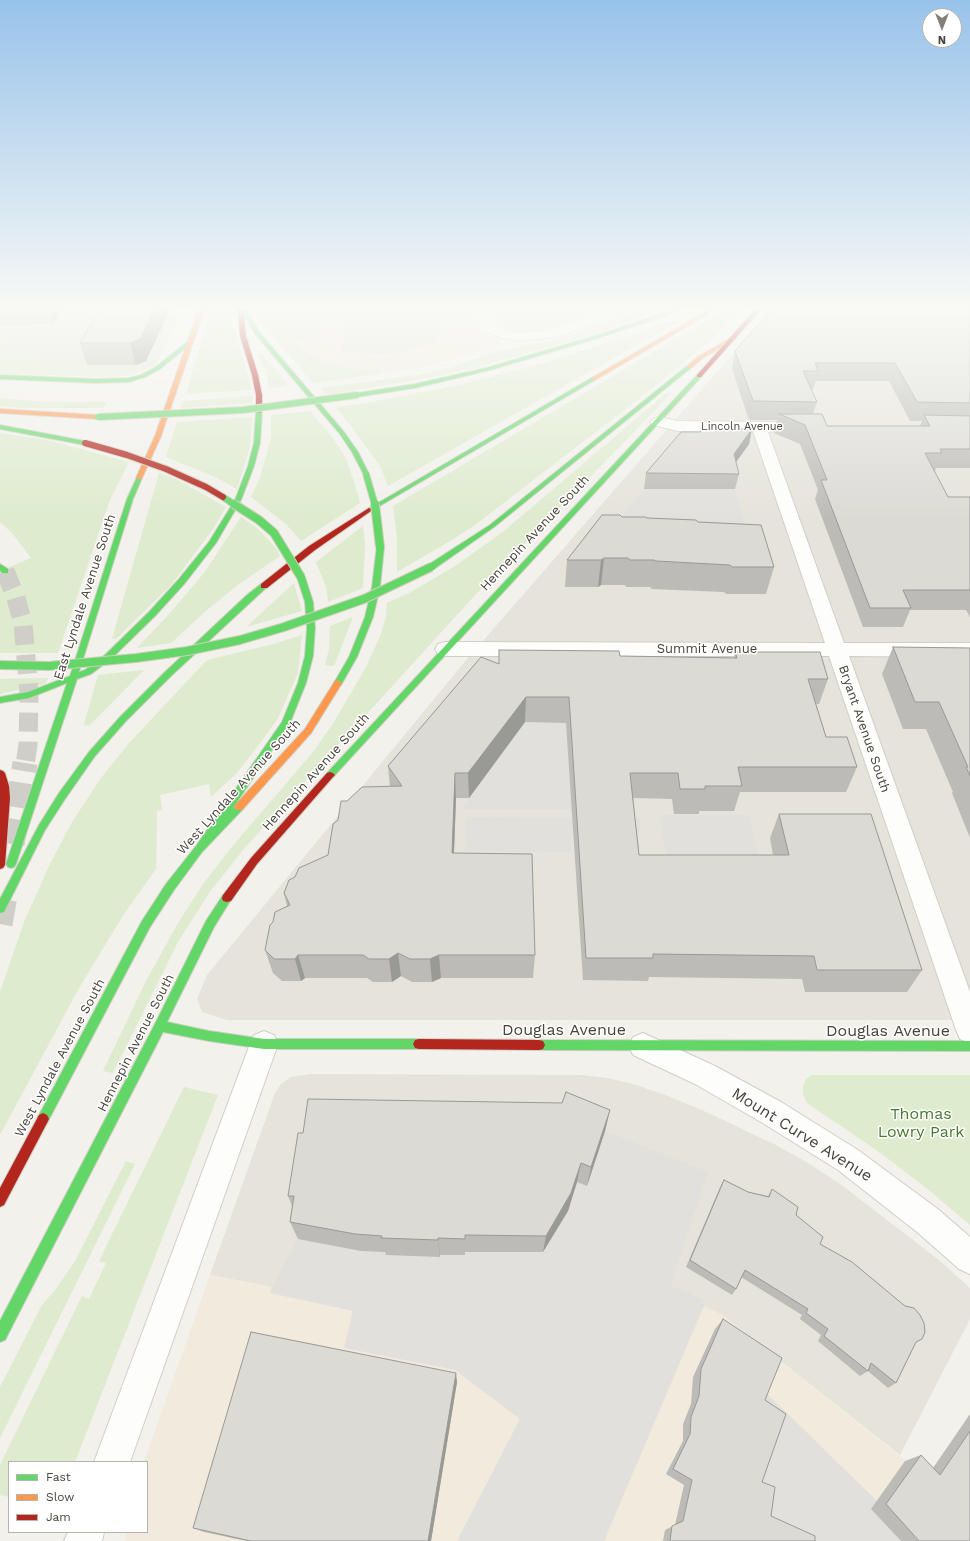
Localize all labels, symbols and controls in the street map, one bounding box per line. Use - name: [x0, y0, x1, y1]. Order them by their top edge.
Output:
- north arrow: [922, 8, 962, 48]
- text: N: [938, 33, 946, 46]
- street label: Lincoln Avenue: [701, 420, 783, 434]
- street label: Hennepin Avenue South: [477, 472, 593, 594]
- street label: East Lyndale Avenue South: [51, 512, 119, 682]
- street label: Summit Avenue: [657, 641, 757, 657]
- street label: Bryant Avenue South: [835, 663, 893, 795]
- street label: Hennepin Avenue South: [259, 710, 373, 834]
- street label: West Lyndale Avenue South: [174, 716, 304, 858]
- street label: Hennepin Avenue South: [94, 971, 178, 1115]
- street label: West Lyndale Avenue South: [12, 976, 108, 1140]
- street label: Douglas Avenue: [502, 1020, 626, 1040]
- street label: Douglas Avenue: [826, 1021, 950, 1041]
- street label: Mount Curve Avenue: [728, 1084, 876, 1186]
- park label: Thomas Lowry Park: [878, 1104, 964, 1142]
- legend: [8, 1461, 148, 1533]
- text: Fast: [46, 1470, 71, 1484]
- text: Slow: [46, 1490, 74, 1504]
- text: Jam: [46, 1510, 71, 1524]

